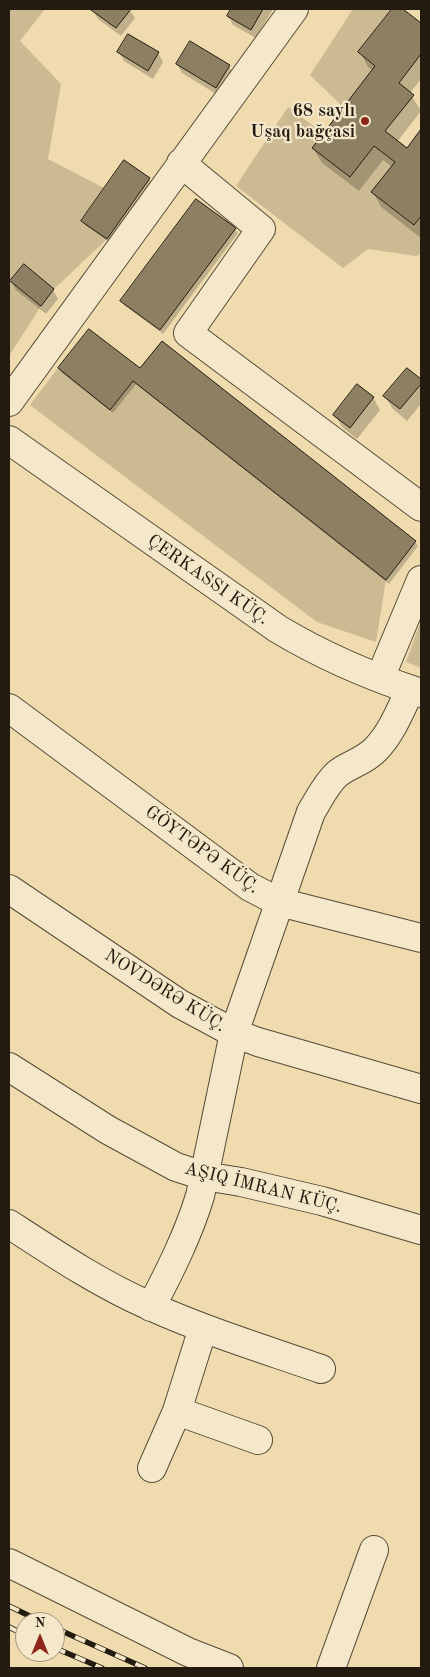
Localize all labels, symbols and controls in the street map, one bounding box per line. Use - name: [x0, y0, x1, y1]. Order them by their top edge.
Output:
- place label: 68 saylı Uşaq bağçasi: [250, 100, 355, 142]
- marker: 68 saylı Uşaq bağçasi: [359, 115, 371, 127]
- street label: ÇERKASSI KÜÇ.: [143, 530, 273, 630]
- street label: GÖYTƏPƏ KÜÇ.: [141, 801, 263, 899]
- street label: NOVDƏRƏ KÜÇ.: [100, 945, 230, 1037]
- street label: AŞIQ İMRAN KÜÇ.: [182, 1158, 344, 1218]
- north arrow: [15, 1612, 65, 1662]
- text: N: [35, 1616, 45, 1630]

